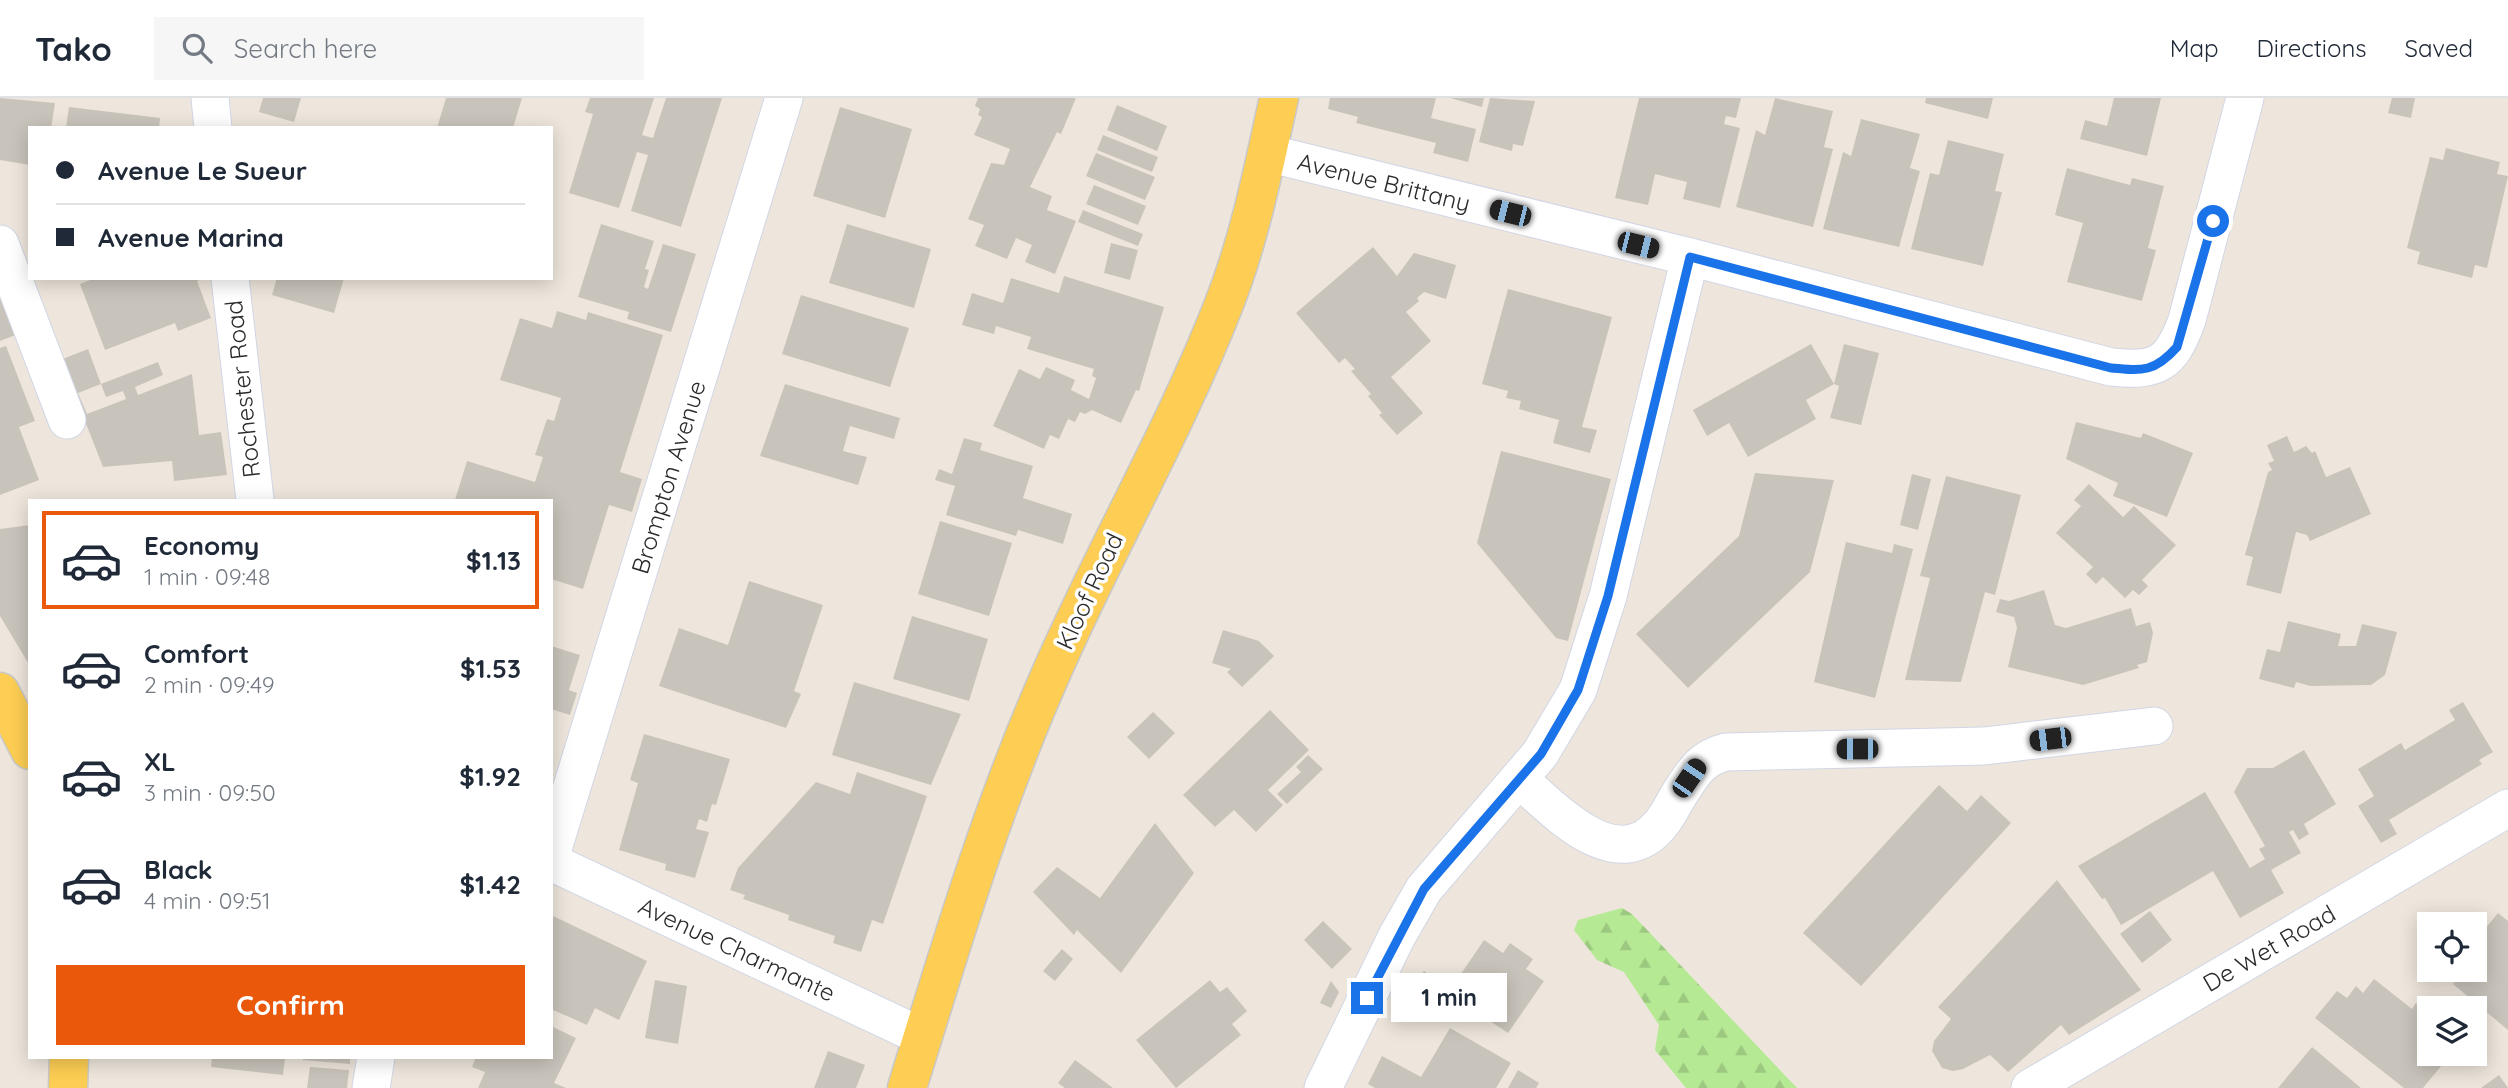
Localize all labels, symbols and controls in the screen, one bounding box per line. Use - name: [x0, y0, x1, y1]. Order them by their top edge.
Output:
- search box: [154, 17, 644, 80]
- text: Tako: [35, 28, 112, 69]
- icon: search: [178, 29, 216, 67]
- text: Search here: [234, 32, 377, 65]
- text: Map: [2170, 33, 2219, 63]
- text: Directions: [2257, 33, 2367, 63]
- text: Saved: [2405, 33, 2473, 63]
- street label: Avenue Brittany: [1295, 146, 1473, 218]
- text: Avenue Le Sueur: [98, 154, 307, 187]
- car: [1488, 198, 1533, 228]
- route start: [2197, 205, 2229, 237]
- text: Avenue Marina: [98, 221, 284, 254]
- car: [1616, 230, 1661, 260]
- street label: Rochester Road: [218, 299, 266, 479]
- street label: Brompton Avenue: [624, 377, 712, 577]
- street label: Kloof Road: [1049, 528, 1129, 654]
- icon: car: [60, 529, 123, 592]
- text: Economy: [144, 529, 259, 562]
- text: $1.13: [466, 544, 521, 577]
- text: 1 min · 09:48: [144, 562, 270, 591]
- icon: car: [60, 637, 123, 700]
- text: Comfort: [144, 637, 249, 670]
- text: $1.53: [460, 652, 521, 685]
- text: 2 min · 09:49: [144, 670, 275, 699]
- car: [2028, 726, 2073, 752]
- car: [1837, 739, 1879, 760]
- icon: car: [60, 745, 123, 808]
- text: XL: [144, 745, 176, 778]
- car: [1669, 755, 1710, 801]
- text: $1.92: [459, 760, 521, 793]
- text: 3 min · 09:50: [144, 778, 276, 807]
- icon: car: [60, 853, 123, 916]
- text: Black: [144, 853, 213, 886]
- text: $1.42: [460, 868, 521, 901]
- text: 4 min · 09:51: [144, 886, 271, 915]
- street label: Avenue Charmante: [634, 890, 840, 1008]
- street label: De Wet Road: [2197, 898, 2341, 998]
- map controls: [2417, 912, 2487, 1066]
- button: locate: [2417, 912, 2487, 982]
- button: Confirm: [56, 965, 525, 1045]
- callout: 1 min: [1392, 974, 1507, 1023]
- route end: [1351, 982, 1383, 1014]
- text: 1 min: [1421, 983, 1477, 1012]
- button: layers: [2417, 996, 2487, 1066]

